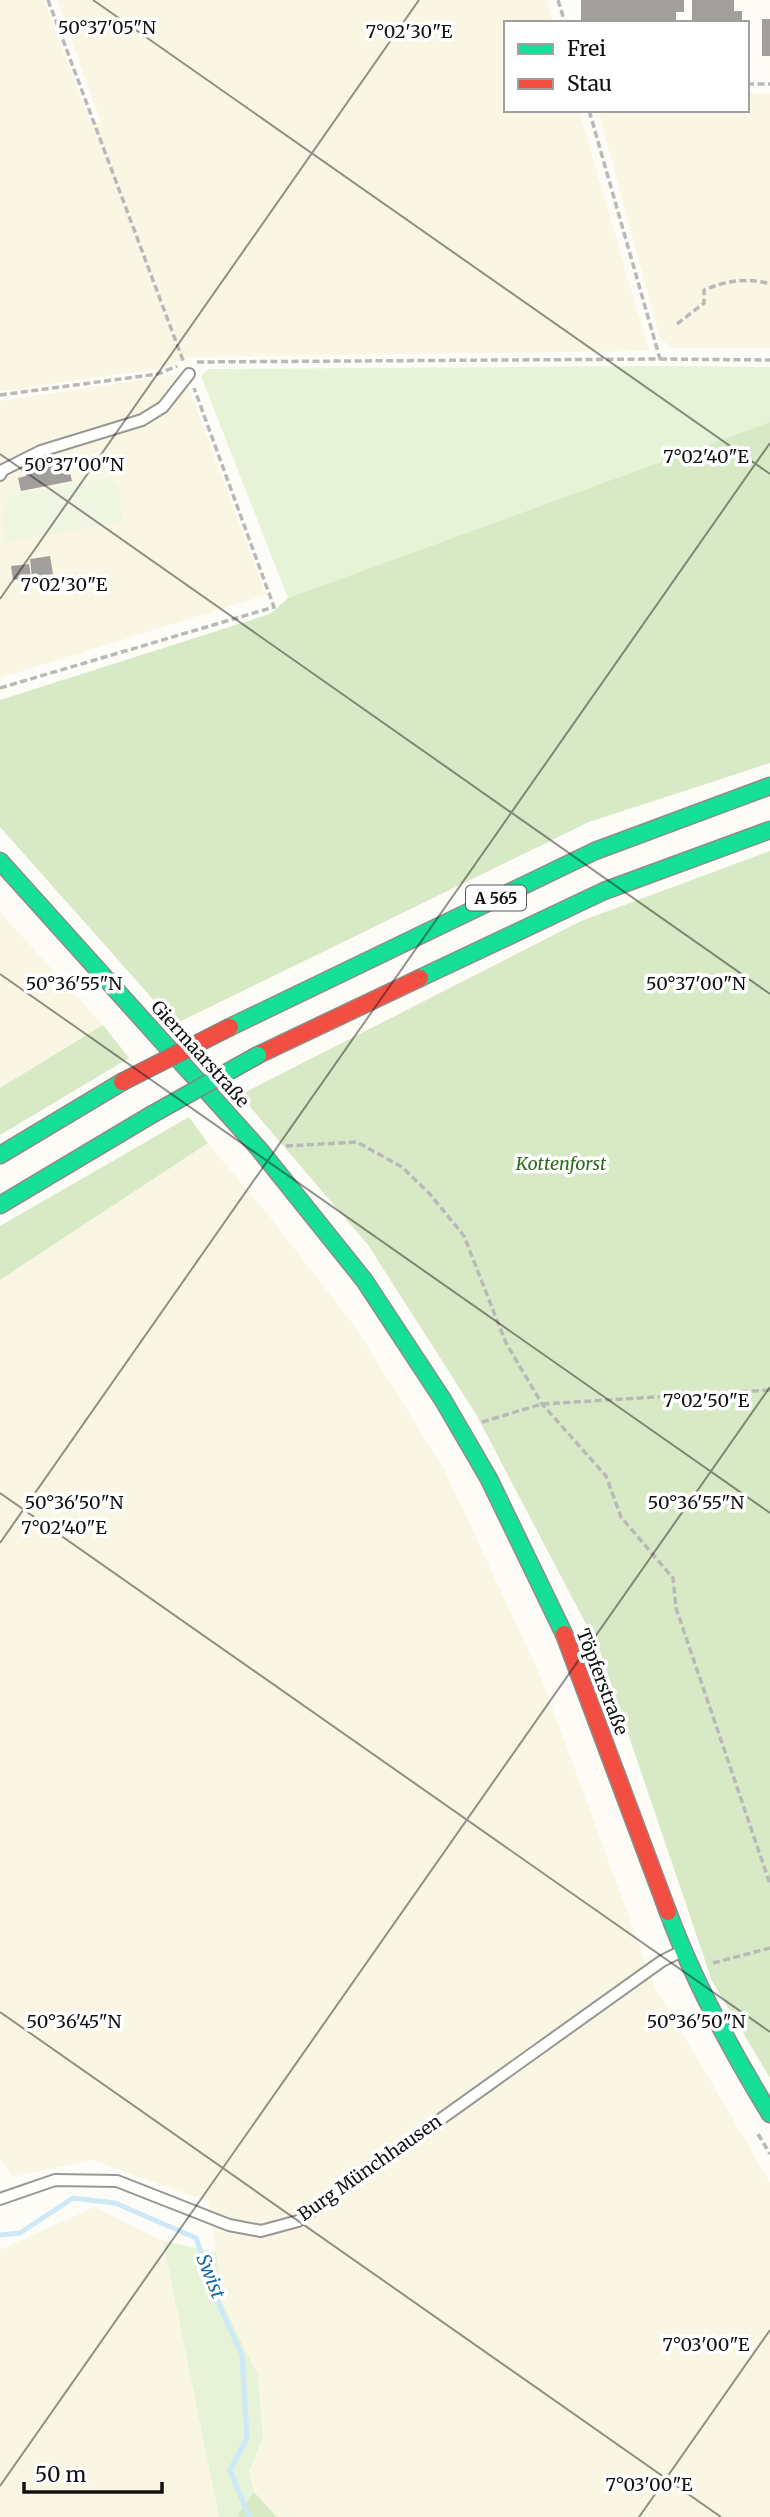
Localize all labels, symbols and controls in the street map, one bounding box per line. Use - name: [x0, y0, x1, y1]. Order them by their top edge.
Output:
- text: 50°37'05"N: [58, 16, 156, 39]
- text: 7°02'30"E: [366, 20, 453, 43]
- legend: [504, 21, 749, 112]
- text: Frei: [567, 35, 606, 62]
- text: Stau: [567, 70, 612, 97]
- text: 7°02'40"E: [663, 445, 749, 468]
- text: 50°37'00"N: [24, 453, 124, 476]
- text: 7°02'30"E: [21, 573, 108, 596]
- road number: A 565: [466, 885, 526, 910]
- text: 50°36'55"N: [26, 972, 122, 995]
- text: 50°37'00"N: [646, 972, 746, 995]
- street label: Giermaarstraße: [146, 995, 255, 1112]
- park label: Kottenforst: [515, 1152, 607, 1175]
- text: 7°02'50"E: [663, 1389, 750, 1412]
- text: 50°36'50"N: [25, 1491, 123, 1514]
- text: 50°36'55"N: [648, 1491, 744, 1514]
- text: 7°02'40"E: [21, 1516, 107, 1539]
- street label: Töpferstraße: [572, 1625, 633, 1738]
- text: 50°36'45"N: [26, 2010, 122, 2033]
- text: 50°36'50"N: [647, 2010, 745, 2033]
- street label: Burg Münchhausen: [293, 2109, 446, 2226]
- water label: Swist: [191, 2250, 231, 2302]
- text: 7°03'00"E: [663, 2333, 750, 2356]
- scale bar: [24, 2450, 163, 2494]
- text: 50 m: [35, 2461, 86, 2488]
- text: 7°03'00"E: [606, 2473, 693, 2496]

